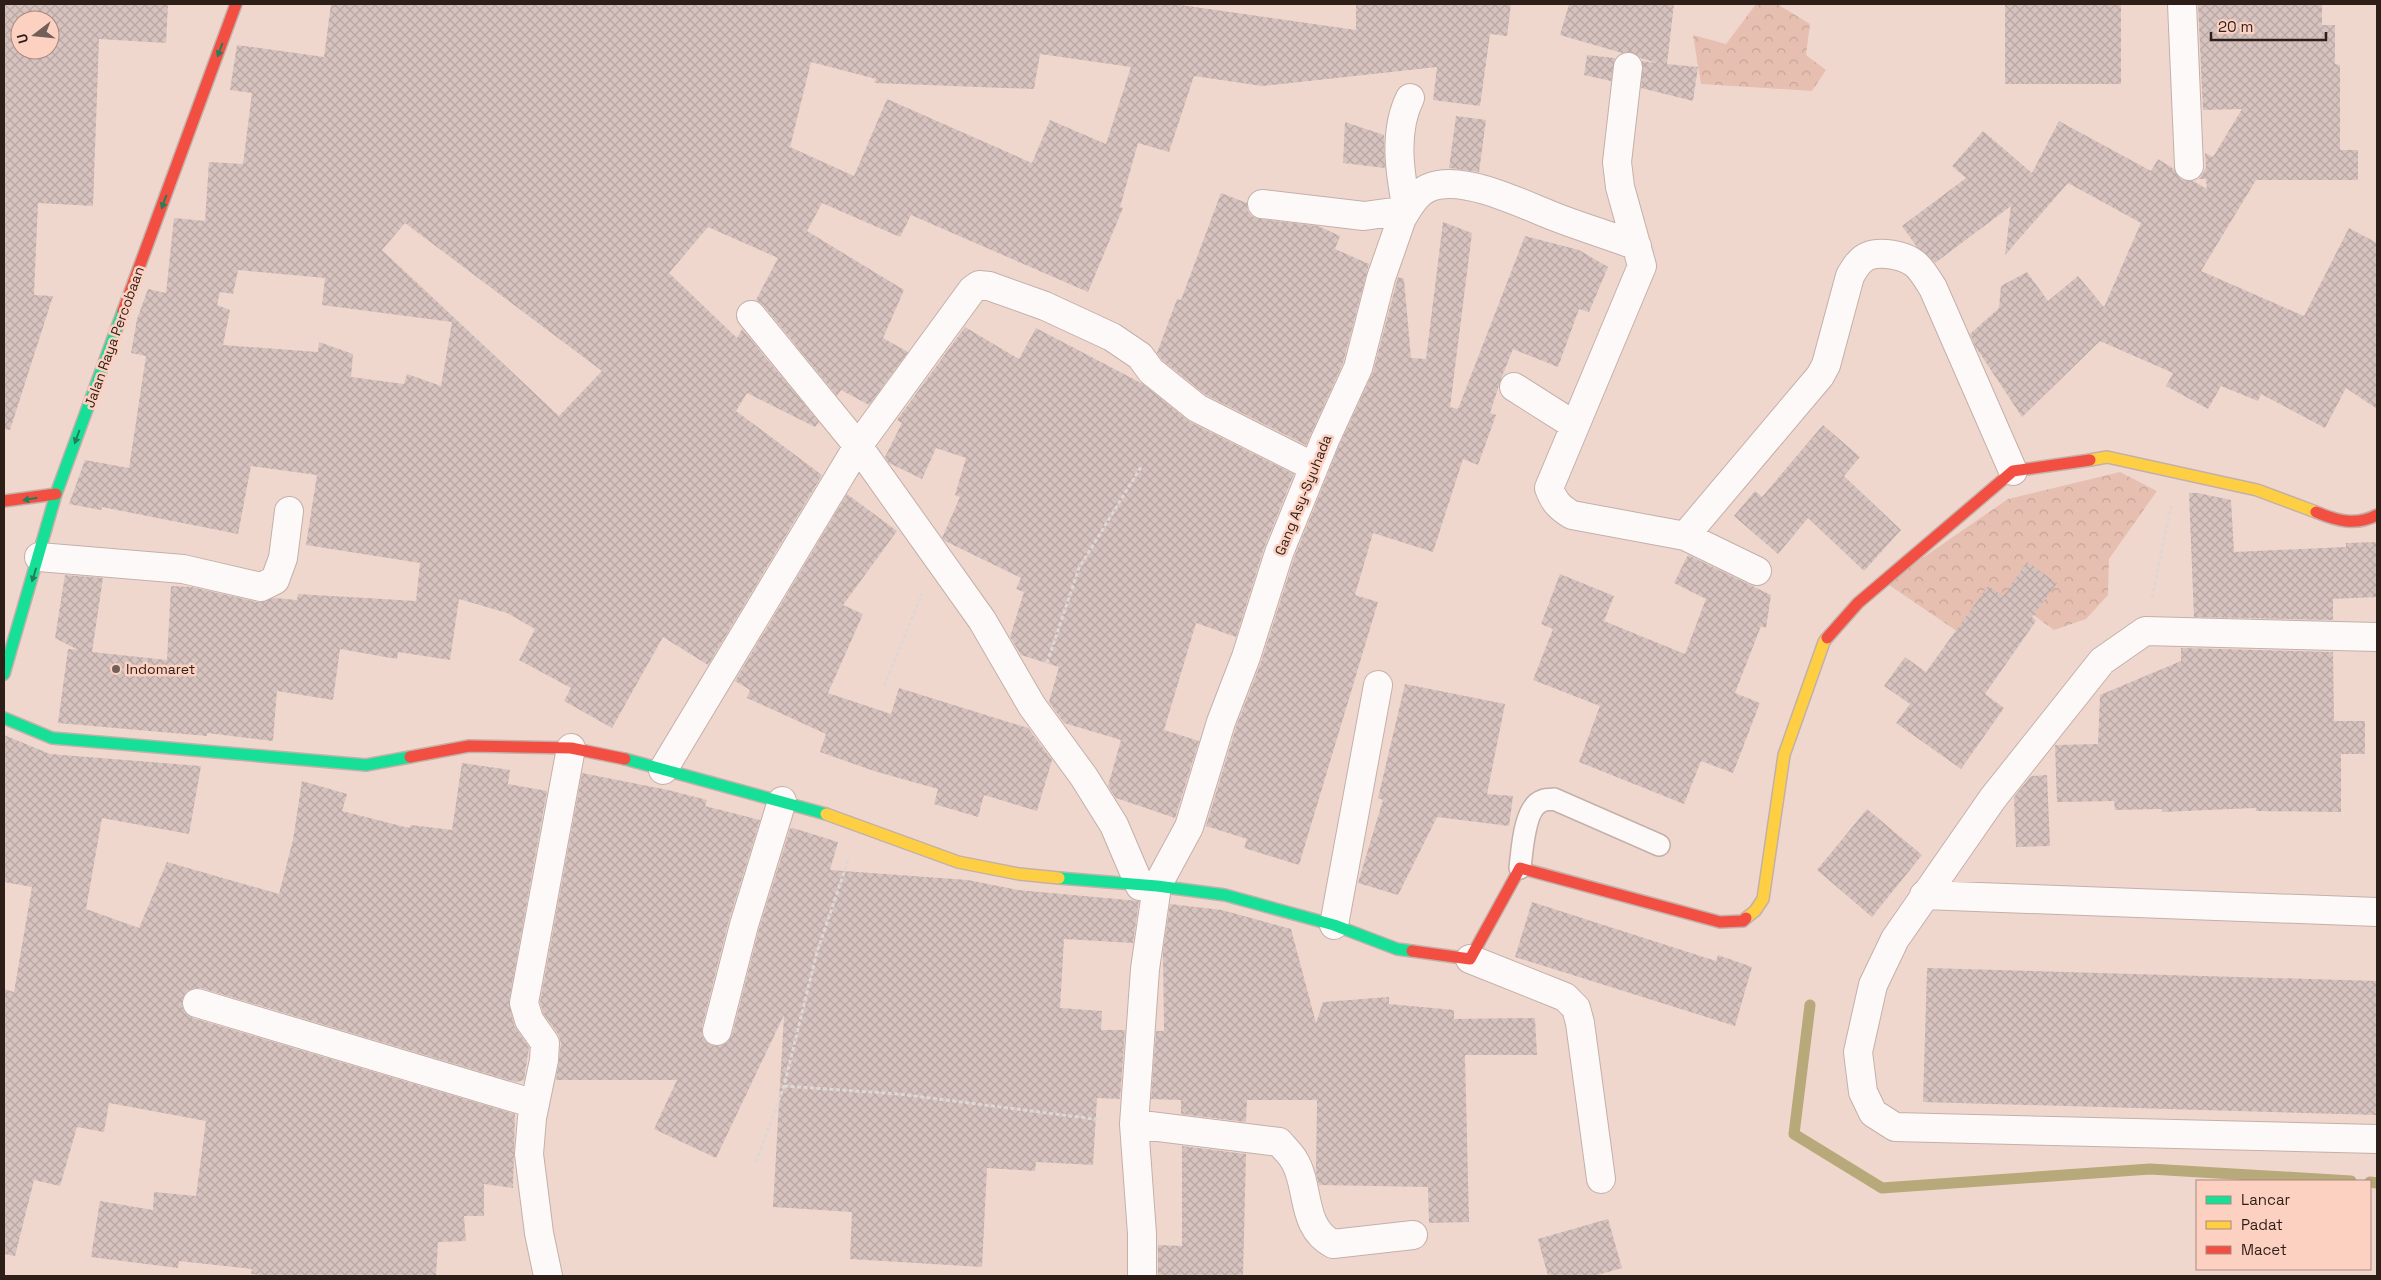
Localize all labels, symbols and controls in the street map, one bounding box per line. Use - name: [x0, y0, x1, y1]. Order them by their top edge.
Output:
- north arrow: [10, 10, 60, 60]
- scale bar: [2211, 10, 2326, 42]
- text: 20 m: [2218, 17, 2253, 36]
- text: U: [13, 32, 32, 46]
- one-way arrow: [215, 42, 223, 57]
- one-way arrow: [160, 195, 167, 210]
- street label: Jalan Raya Percobaan: [80, 264, 148, 410]
- one-way arrow: [73, 430, 81, 445]
- street label: Gang Asy-Syuhada: [1271, 432, 1335, 558]
- one-way arrow: [21, 495, 37, 503]
- one-way arrow: [29, 567, 37, 582]
- place label: Indomaret: [126, 660, 195, 678]
- marker: Indomaret: [110, 663, 122, 675]
- legend: [2196, 1180, 2371, 1270]
- text: Lancar: [2241, 1190, 2291, 1209]
- text: Padat: [2241, 1215, 2283, 1234]
- text: Macet: [2241, 1240, 2287, 1259]

